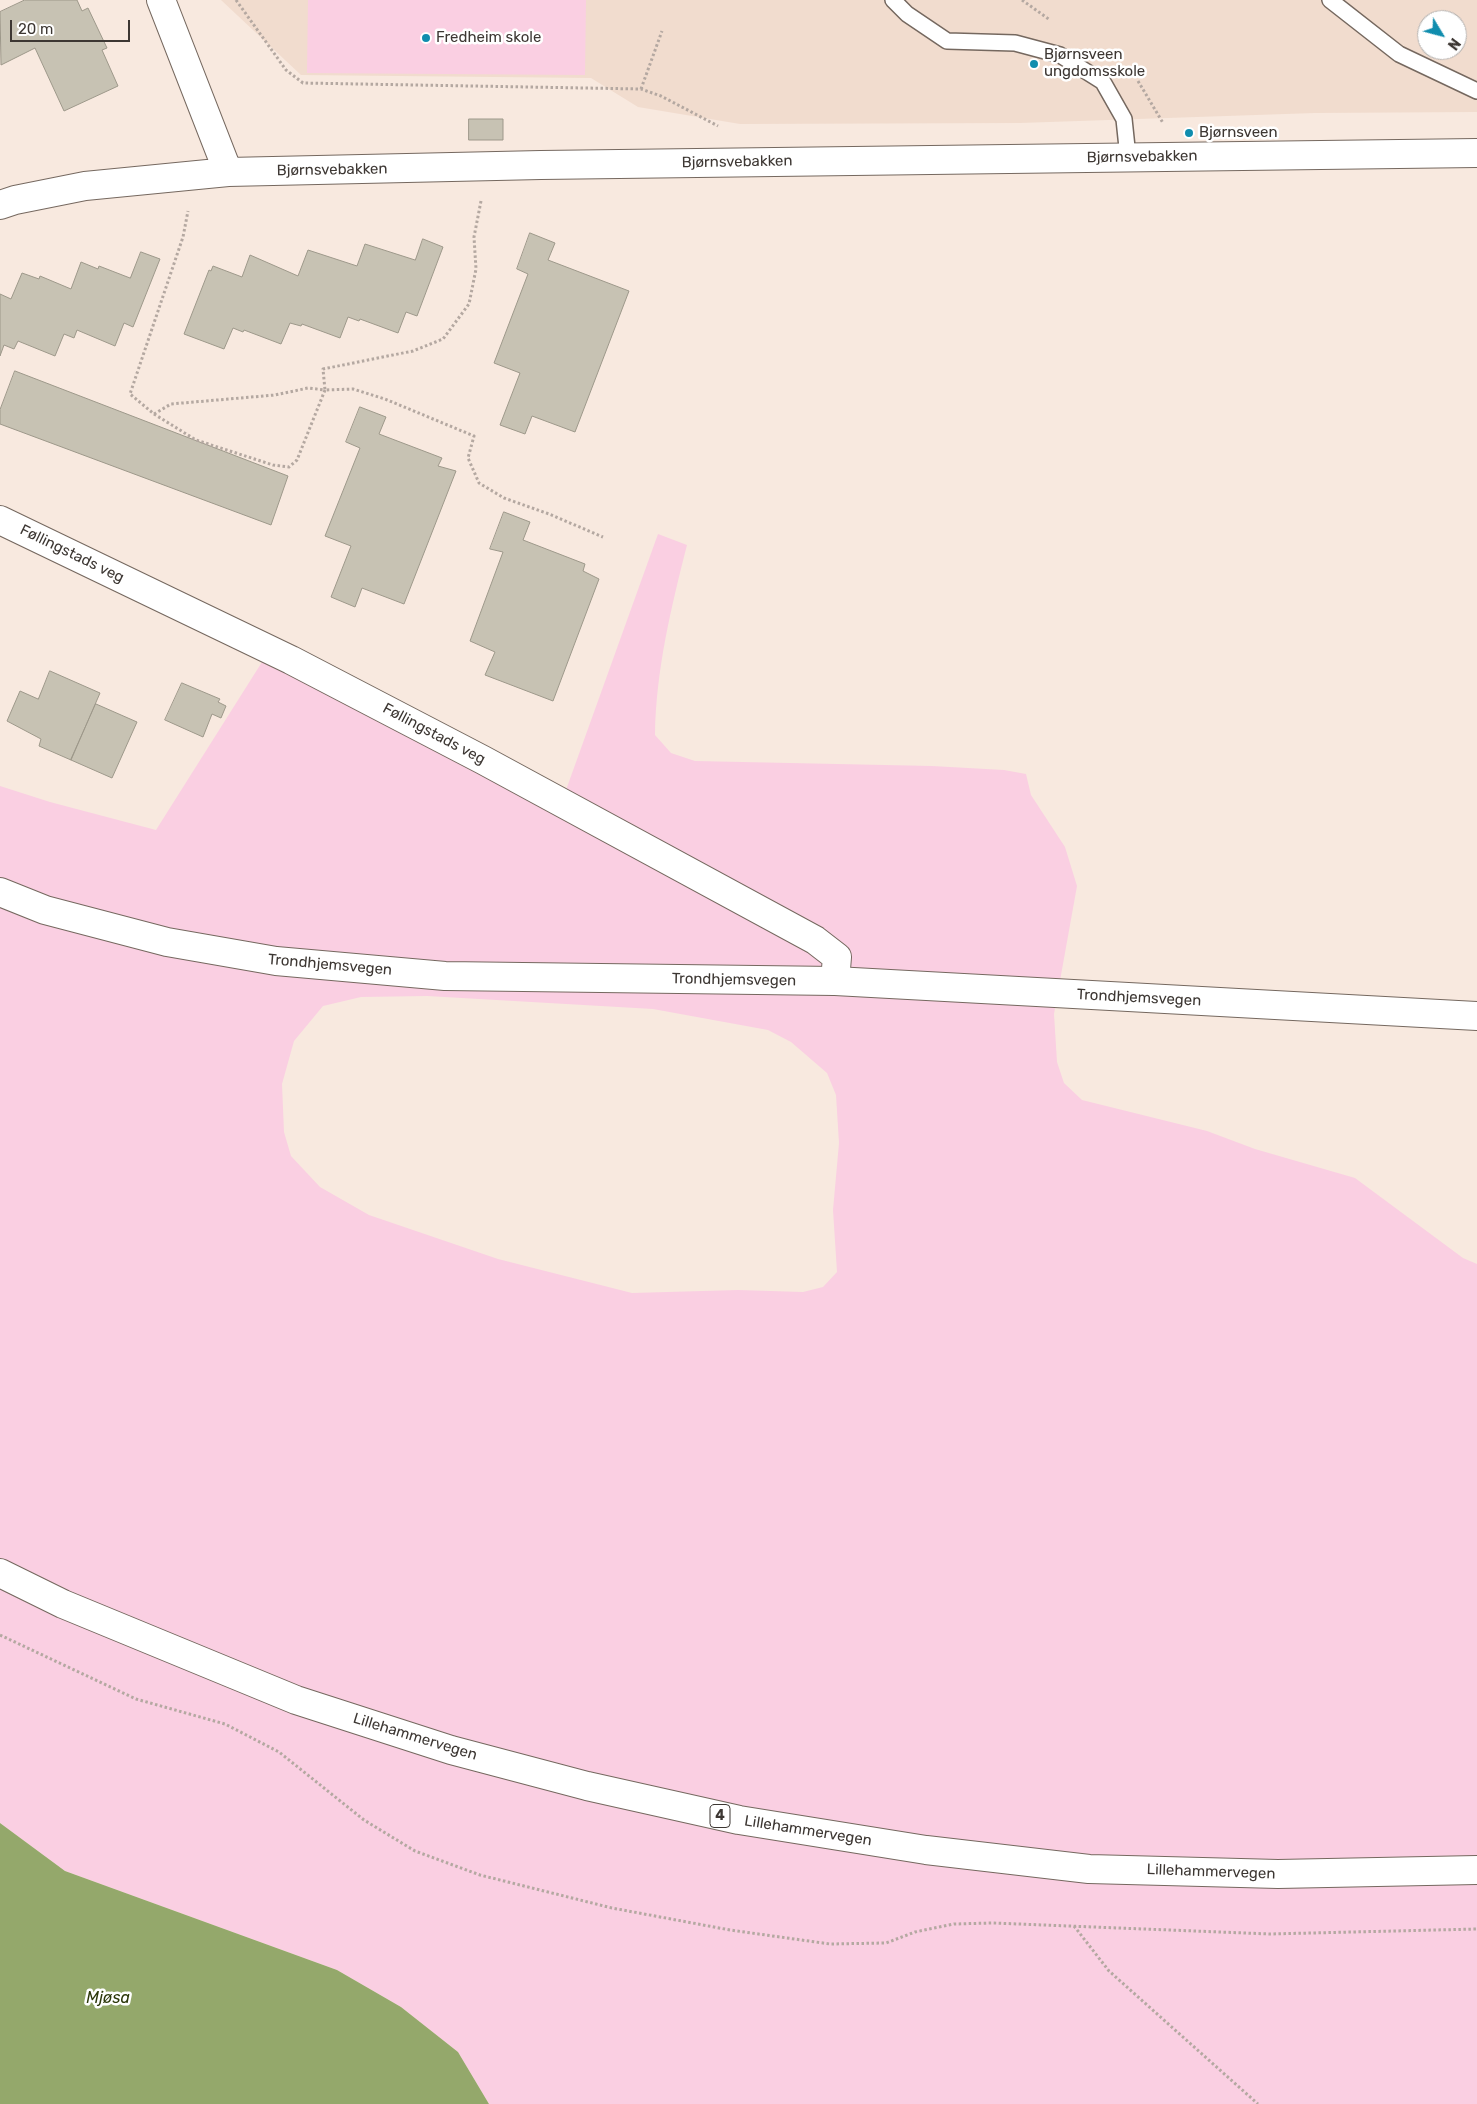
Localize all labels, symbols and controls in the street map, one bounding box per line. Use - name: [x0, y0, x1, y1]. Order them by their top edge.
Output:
- scale bar: [12, 10, 132, 42]
- north arrow: [1417, 10, 1467, 60]
- text: 20 m: [18, 20, 53, 38]
- place label: Fredheim skole: [436, 29, 541, 47]
- marker: Fredheim skole: [420, 32, 432, 44]
- text: N: [1444, 35, 1463, 53]
- place label: Bjørnsveen ungdomsskole: [1044, 46, 1145, 81]
- marker: Bjørnsveen ungdomsskole: [1028, 58, 1040, 70]
- place label: Bjørnsveen: [1199, 124, 1278, 142]
- marker: Bjørnsveen: [1183, 127, 1195, 139]
- street label: Bjørnsvebakken: [1086, 147, 1198, 167]
- street label: Bjørnsvebakken: [681, 152, 793, 172]
- street label: Bjørnsvebakken: [276, 160, 388, 180]
- street label: Føllingstads veg: [17, 521, 127, 587]
- street label: Føllingstads veg: [380, 699, 488, 769]
- street label: Trondhjemsvegen: [267, 951, 393, 979]
- street label: Trondhjemsvegen: [672, 970, 796, 990]
- street label: Trondhjemsvegen: [1076, 986, 1202, 1010]
- street label: Lillehammervegen: [351, 1710, 479, 1764]
- road number: 4: [710, 1804, 730, 1828]
- street label: Lillehammervegen: [743, 1812, 873, 1850]
- street label: Lillehammervegen: [1146, 1861, 1276, 1883]
- water label: Mjøsa: [86, 1988, 130, 2008]

